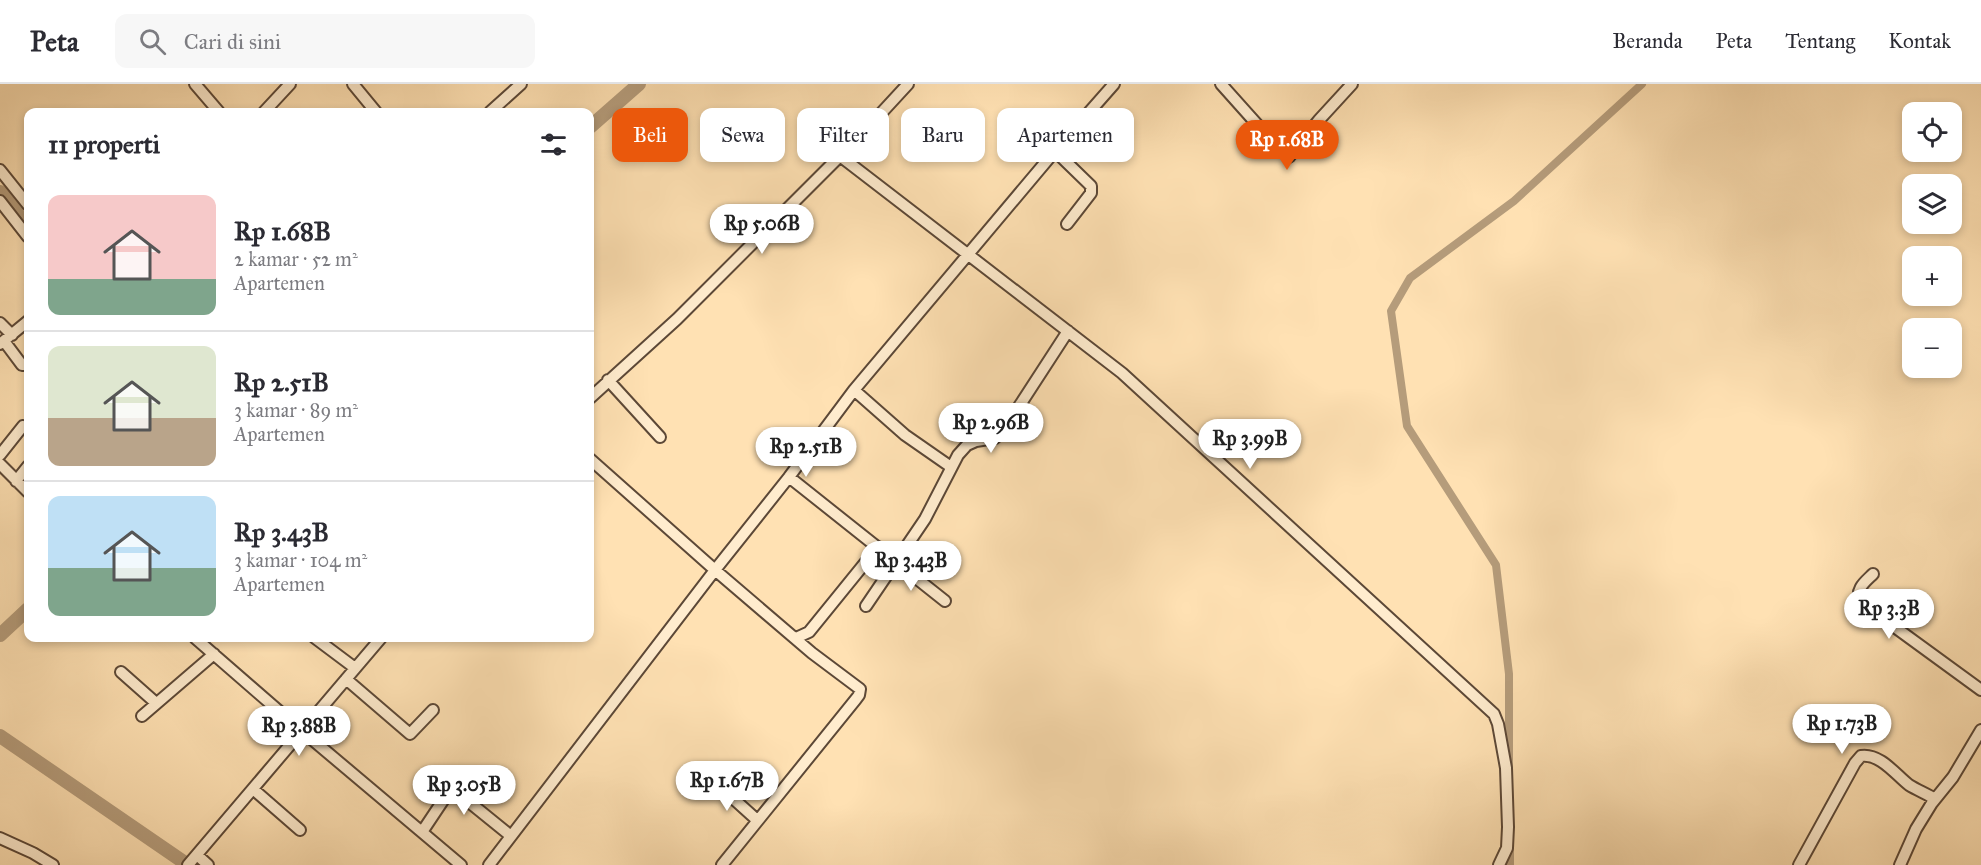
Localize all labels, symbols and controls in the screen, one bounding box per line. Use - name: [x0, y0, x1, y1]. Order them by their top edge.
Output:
- search box: [115, 14, 535, 68]
- text: Peta: [30, 24, 79, 59]
- icon: search: [136, 25, 169, 58]
- text: Cari di sini: [184, 28, 281, 55]
- text: Beranda: [1612, 28, 1683, 54]
- text: Peta: [1716, 28, 1752, 54]
- text: Tentang: [1785, 28, 1855, 54]
- text: Kontak: [1888, 28, 1951, 54]
- map controls: [1902, 102, 1962, 378]
- button: locate: [1902, 102, 1962, 162]
- chip: Beli: [612, 108, 688, 162]
- chip: Sewa: [700, 108, 785, 162]
- chip: Filter: [797, 108, 889, 162]
- chip: Baru: [901, 108, 985, 162]
- chip: Apartemen: [997, 108, 1134, 162]
- pin: Rp 1.68B: [1225, 120, 1349, 171]
- text: Rp 1.68B: [1250, 127, 1324, 151]
- text: 11 properti: [48, 128, 160, 160]
- icon: filters: [537, 128, 570, 161]
- button: layers: [1902, 174, 1962, 234]
- pin: Rp 5.06B: [700, 204, 824, 255]
- text: Rp 5.06B: [724, 211, 800, 235]
- text: Rp 1.68B: [234, 215, 331, 247]
- icon: home: [96, 219, 168, 291]
- button: +: [1902, 246, 1962, 306]
- text: 2 kamar · 52 m²: [234, 247, 358, 271]
- text: Apartemen: [234, 271, 325, 295]
- button: −: [1902, 318, 1962, 378]
- text: Rp 2.51B: [234, 366, 329, 398]
- icon: home: [96, 370, 168, 442]
- text: 3 kamar · 89 m²: [234, 398, 358, 422]
- pin: Rp 2.96B: [929, 403, 1053, 454]
- text: Rp 2.96B: [952, 410, 1030, 434]
- pin: Rp 3.99B: [1188, 419, 1312, 470]
- text: Apartemen: [234, 422, 325, 446]
- text: Rp 3.99B: [1212, 426, 1288, 450]
- pin: Rp 2.51B: [744, 427, 868, 478]
- text: Rp 2.51B: [770, 434, 842, 458]
- text: Rp 3.43B: [234, 516, 329, 548]
- icon: home: [96, 520, 168, 592]
- pin: Rp 3.43B: [849, 541, 973, 592]
- text: 3 kamar · 104 m²: [234, 548, 367, 572]
- text: Rp 3.43B: [874, 548, 948, 572]
- text: Apartemen: [234, 572, 325, 596]
- pin: Rp 3.3B: [1834, 589, 1944, 640]
- text: Rp 3.3B: [1858, 596, 1920, 620]
- pin: Rp 1.73B: [1780, 704, 1904, 755]
- pin: Rp 3.88B: [237, 706, 361, 757]
- text: Rp 1.73B: [1806, 711, 1878, 735]
- text: Rp 3.88B: [261, 713, 337, 737]
- pin: Rp 1.67B: [665, 761, 789, 812]
- pin: Rp 3.05B: [402, 765, 526, 816]
- text: Rp 1.67B: [690, 768, 764, 792]
- text: Rp 3.05B: [427, 772, 501, 796]

